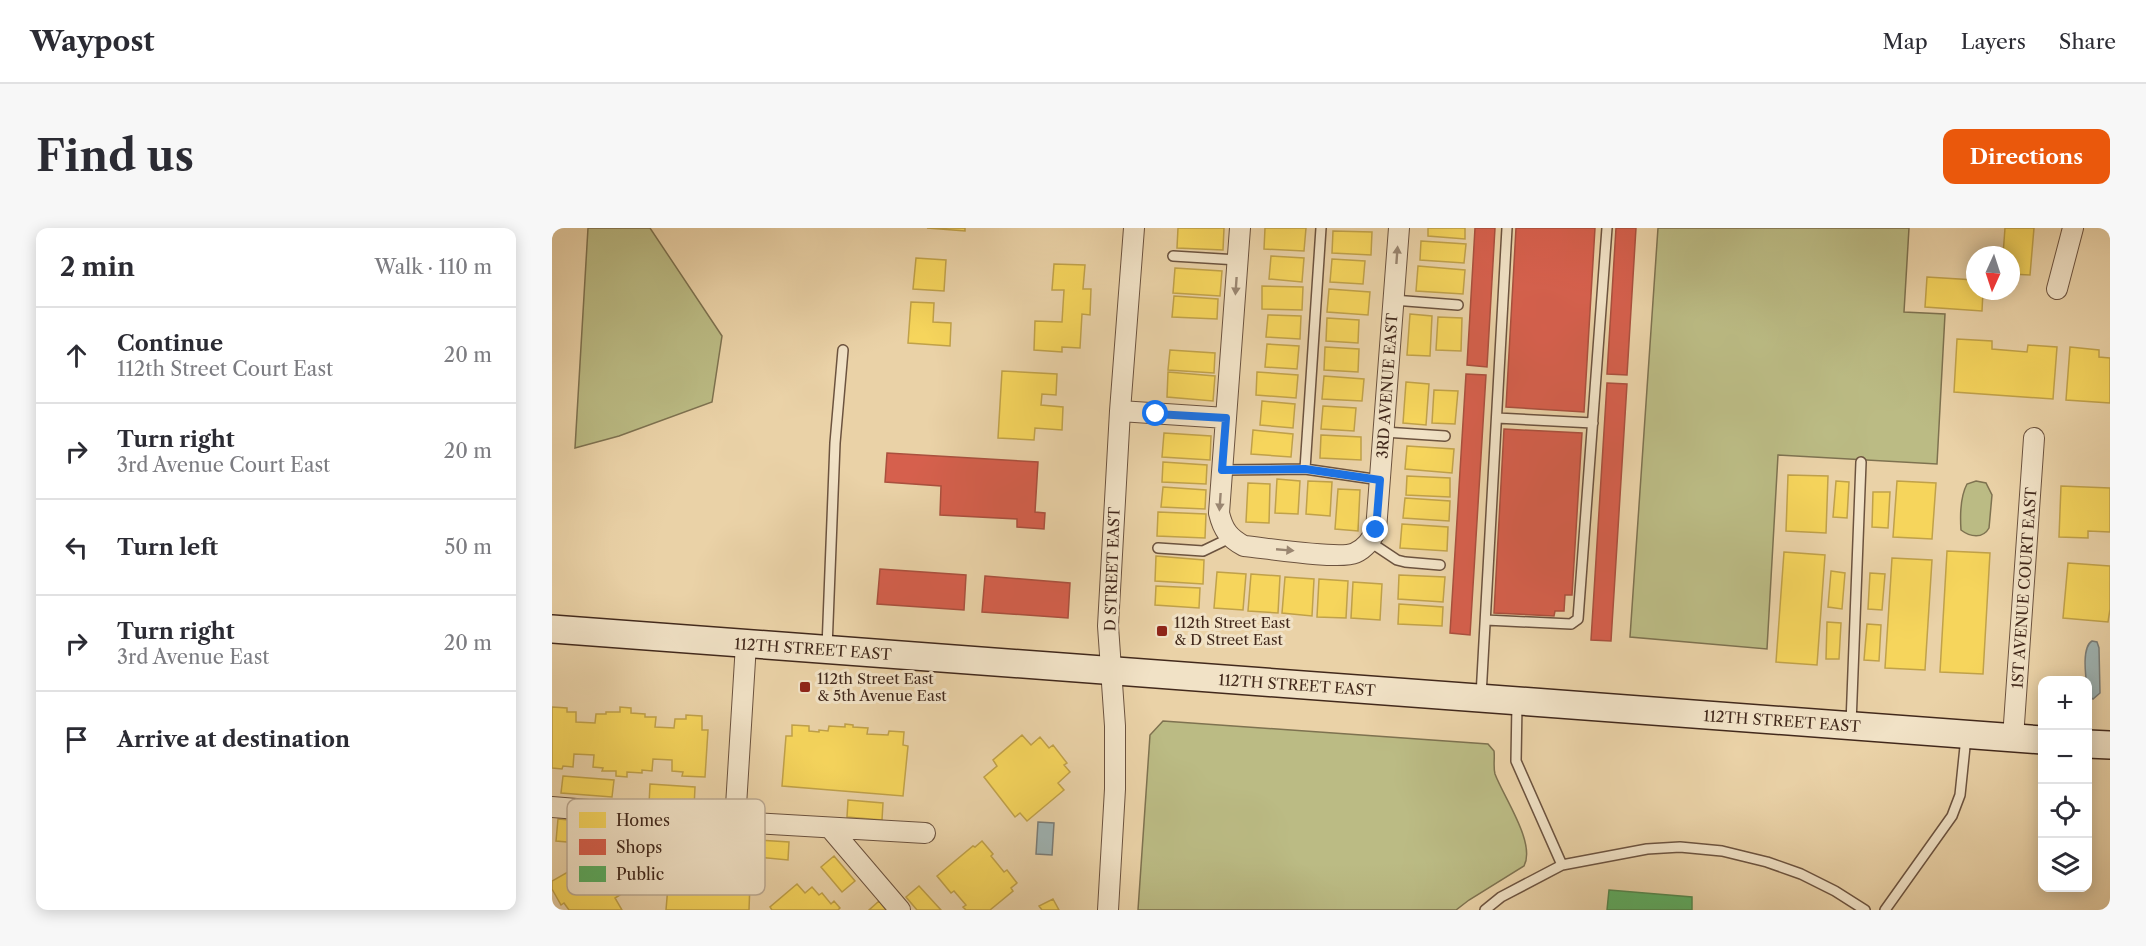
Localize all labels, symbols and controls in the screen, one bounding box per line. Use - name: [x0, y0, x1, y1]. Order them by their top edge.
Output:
- text: Waypost: [30, 24, 154, 58]
- text: Map: [1883, 29, 1928, 54]
- text: Layers: [1961, 29, 2026, 54]
- text: Share: [2059, 29, 2116, 54]
- button: Directions: [1943, 129, 2110, 184]
- text: Find us: [36, 130, 194, 182]
- one-way arrow: [1392, 245, 1401, 264]
- north arrow: [1966, 246, 2020, 300]
- text: 2 min: [60, 251, 135, 283]
- text: Walk · 110 m: [375, 255, 492, 279]
- one-way arrow: [1231, 277, 1241, 296]
- street label: 3RD AVENUE EAST: [1372, 312, 1402, 459]
- text: Continue: [117, 330, 223, 357]
- icon: ahead: [60, 339, 93, 372]
- text: 20 m: [444, 343, 492, 367]
- text: 112th Street Court East: [117, 357, 333, 381]
- route start: [1142, 400, 1168, 426]
- text: Turn right: [117, 426, 235, 453]
- icon: right: [60, 435, 93, 468]
- text: 20 m: [444, 439, 492, 463]
- text: 3rd Avenue Court East: [117, 453, 330, 477]
- street label: 1ST AVENUE COURT EAST: [2007, 486, 2041, 689]
- one-way arrow: [1215, 492, 1225, 511]
- street label: D STREET EAST: [1100, 506, 1124, 632]
- route end: [1362, 516, 1388, 542]
- icon: left: [60, 531, 93, 564]
- text: Turn left: [117, 534, 218, 561]
- text: 50 m: [445, 535, 492, 559]
- one-way arrow: [1276, 545, 1295, 555]
- place label: 112th Street East & D Street East: [1174, 613, 1291, 649]
- text: Turn right: [117, 618, 235, 645]
- marker: 112th Street East & D Street East: [1155, 624, 1169, 638]
- icon: right: [60, 627, 93, 660]
- text: 20 m: [444, 631, 492, 655]
- street label: 112TH STREET EAST: [734, 634, 893, 664]
- text: 3rd Avenue East: [117, 645, 269, 669]
- place label: 112th Street East & 5th Avenue East: [817, 669, 947, 705]
- street label: 112TH STREET EAST: [1218, 670, 1377, 700]
- map controls: [2038, 676, 2092, 892]
- button: +: [2038, 676, 2092, 730]
- marker: 112th Street East & 5th Avenue East: [798, 680, 812, 694]
- street label: 112TH STREET EAST: [1703, 706, 1862, 736]
- icon: arrive: [60, 723, 93, 756]
- text: Arrive at destination: [117, 726, 350, 753]
- button: −: [2038, 730, 2092, 784]
- button: locate: [2038, 784, 2092, 838]
- legend: [567, 799, 765, 895]
- text: Homes: [616, 810, 670, 830]
- text: Shops: [616, 837, 662, 857]
- button: layers: [2038, 838, 2092, 892]
- text: Public: [616, 864, 664, 884]

